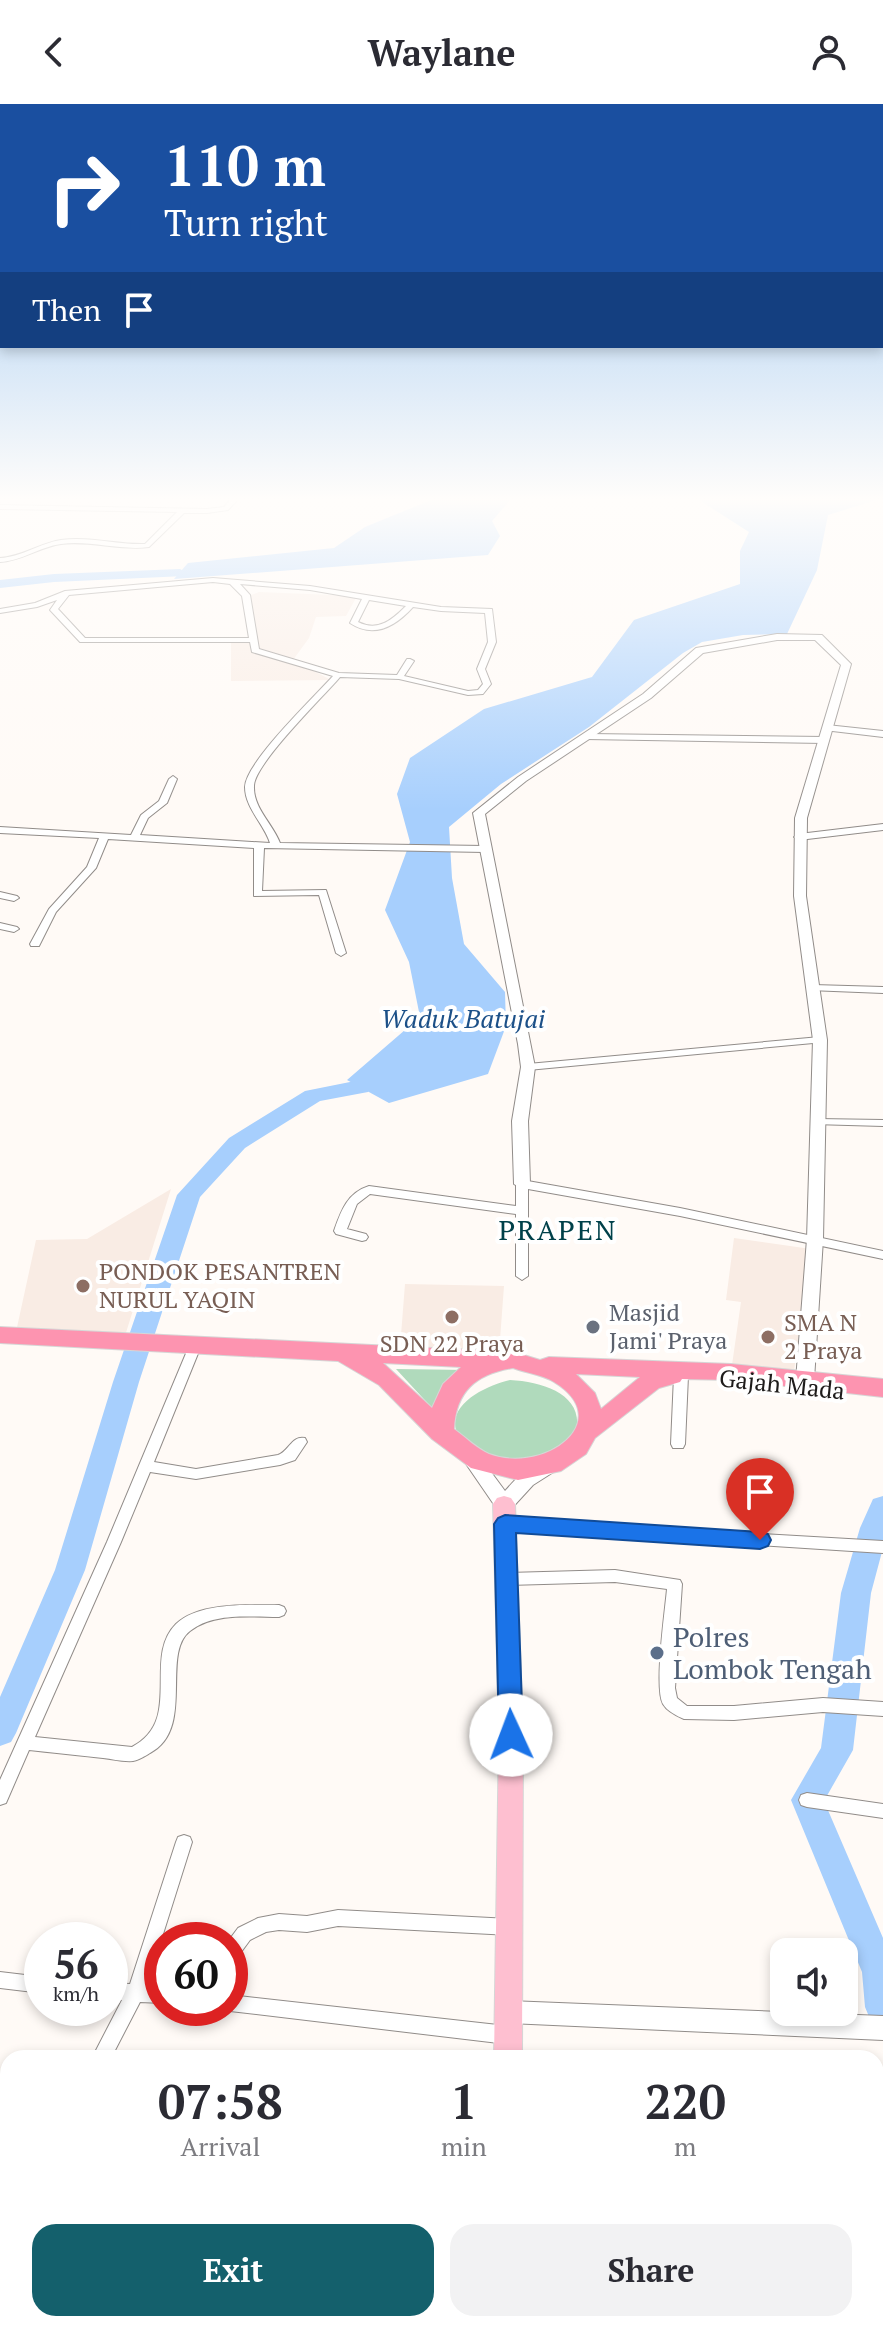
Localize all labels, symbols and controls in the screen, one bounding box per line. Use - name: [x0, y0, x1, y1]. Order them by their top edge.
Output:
- text: Waylane: [367, 29, 516, 76]
- icon: back: [32, 30, 76, 74]
- icon: person: [807, 30, 851, 74]
- text: 110 m: [164, 128, 326, 202]
- icon: right: [32, 136, 136, 240]
- text: Turn right: [164, 199, 328, 246]
- icon: arrive: [117, 288, 161, 332]
- text: Then: [32, 290, 101, 330]
- water label: Waduk Batujai: [381, 1001, 545, 1035]
- district label: PRAPEN: [498, 1211, 618, 1248]
- place label: PONDOK PESANTREN NURUL YAQIN: [99, 1255, 341, 1315]
- marker: PONDOK PESANTREN NURUL YAQIN: [74, 1277, 92, 1295]
- place label: Masjid Jami' Praya: [609, 1296, 727, 1356]
- place label: SMA N 2 Praya: [784, 1306, 862, 1366]
- marker: SDN 22 Praya: [443, 1308, 461, 1326]
- marker: Masjid Jami' Praya: [584, 1318, 602, 1336]
- place label: SDN 22 Praya: [380, 1327, 524, 1359]
- marker: SMA N 2 Praya: [759, 1328, 777, 1346]
- street label: Gajah Mada: [718, 1362, 846, 1407]
- pin: [726, 1458, 794, 1540]
- icon: arrive: [738, 1470, 782, 1514]
- place label: Polres Lombok Tengah: [673, 1618, 872, 1687]
- marker: Polres Lombok Tengah: [648, 1644, 666, 1662]
- position arrow: [469, 1693, 553, 1777]
- speed limit sign: 60: [144, 1922, 248, 2026]
- text: 56: [53, 1937, 99, 1990]
- map controls: [770, 1938, 858, 2026]
- button: sound: [770, 1938, 858, 2026]
- text: km/h: [53, 1980, 99, 2007]
- text: 07:58: [158, 2069, 283, 2133]
- text: 1: [450, 2069, 477, 2133]
- text: 220: [645, 2069, 726, 2133]
- text: Arrival: [181, 2129, 260, 2163]
- text: min: [441, 2129, 487, 2163]
- text: m: [674, 2129, 697, 2163]
- button: Exit: [32, 2224, 434, 2316]
- button: Share: [450, 2224, 852, 2316]

